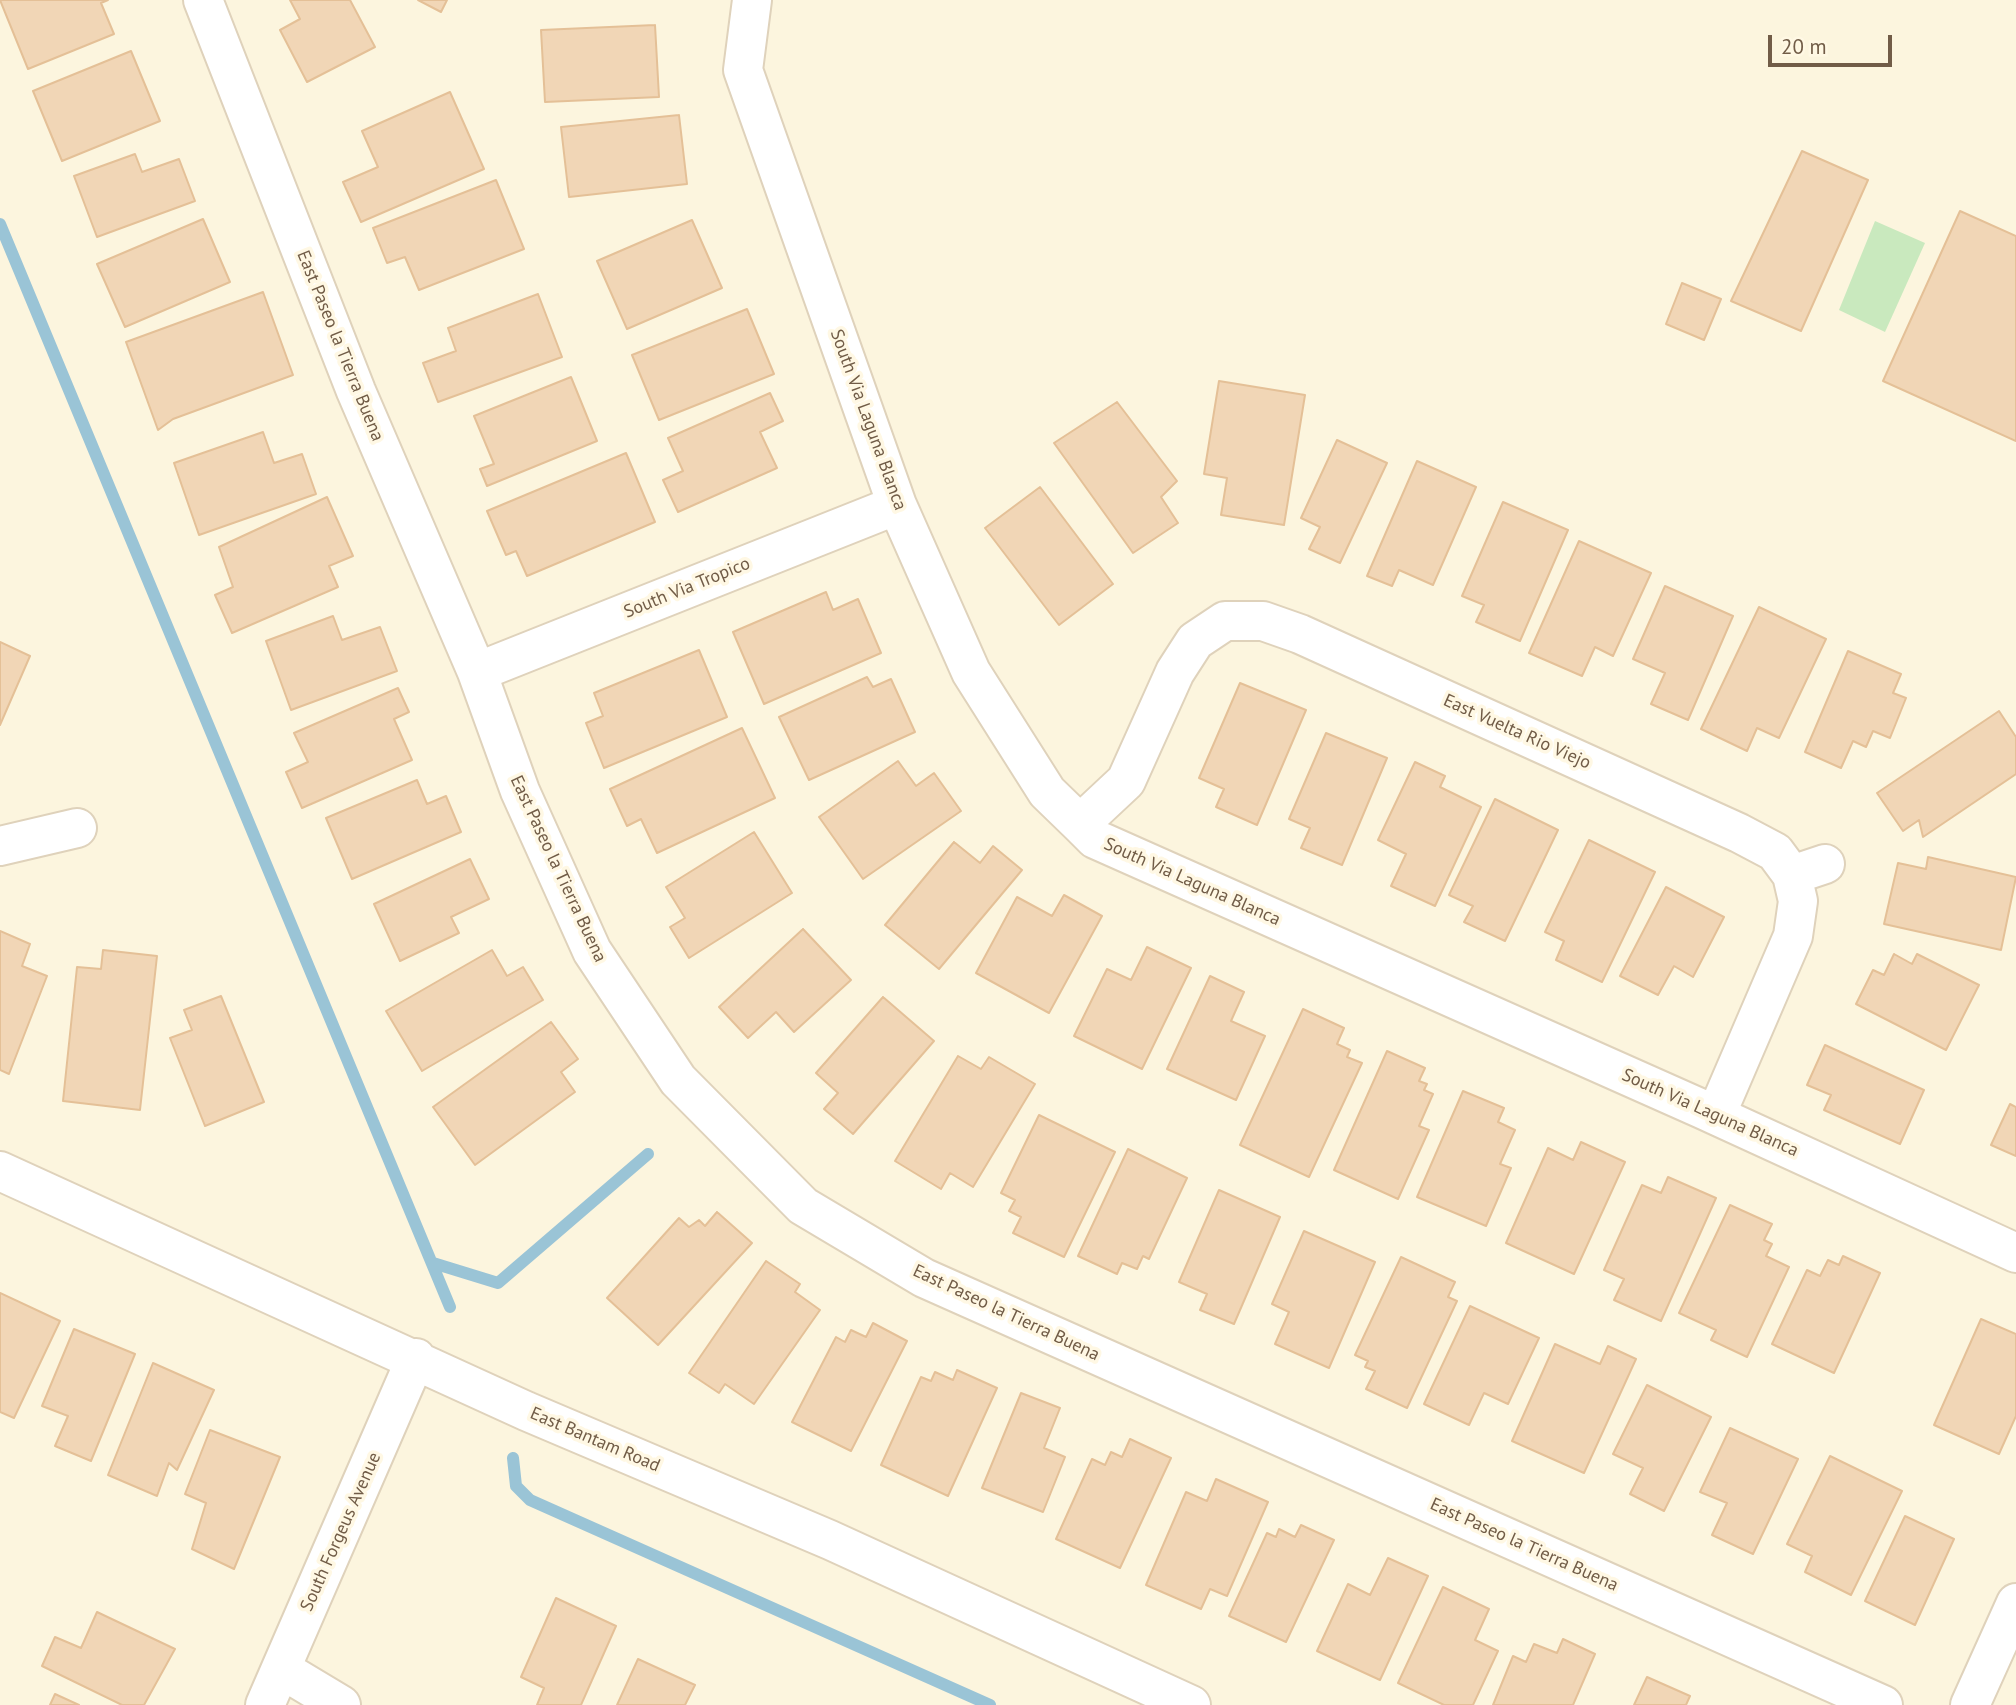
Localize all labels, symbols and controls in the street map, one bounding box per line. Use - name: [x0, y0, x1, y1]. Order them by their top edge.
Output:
- scale bar: [1771, 21, 1895, 65]
- text: 20 m: [1781, 33, 1827, 60]
- street label: East Paseo la Tierra Buena: [292, 248, 388, 444]
- street label: South Via Laguna Blanca: [825, 327, 911, 513]
- street label: South Via Tropico: [621, 553, 753, 623]
- street label: East Vuelta Rio Viejo: [1440, 690, 1594, 774]
- street label: East Paseo la Tierra Buena: [505, 772, 611, 966]
- street label: South Via Laguna Blanca: [1100, 833, 1284, 931]
- street label: South Via Laguna Blanca: [1618, 1064, 1802, 1162]
- street label: East Paseo la Tierra Buena: [909, 1260, 1103, 1366]
- street label: East Bantam Road: [527, 1403, 663, 1477]
- street label: South Forgeus Avenue: [296, 1449, 386, 1615]
- street label: East Paseo la Tierra Buena: [1427, 1494, 1621, 1596]

